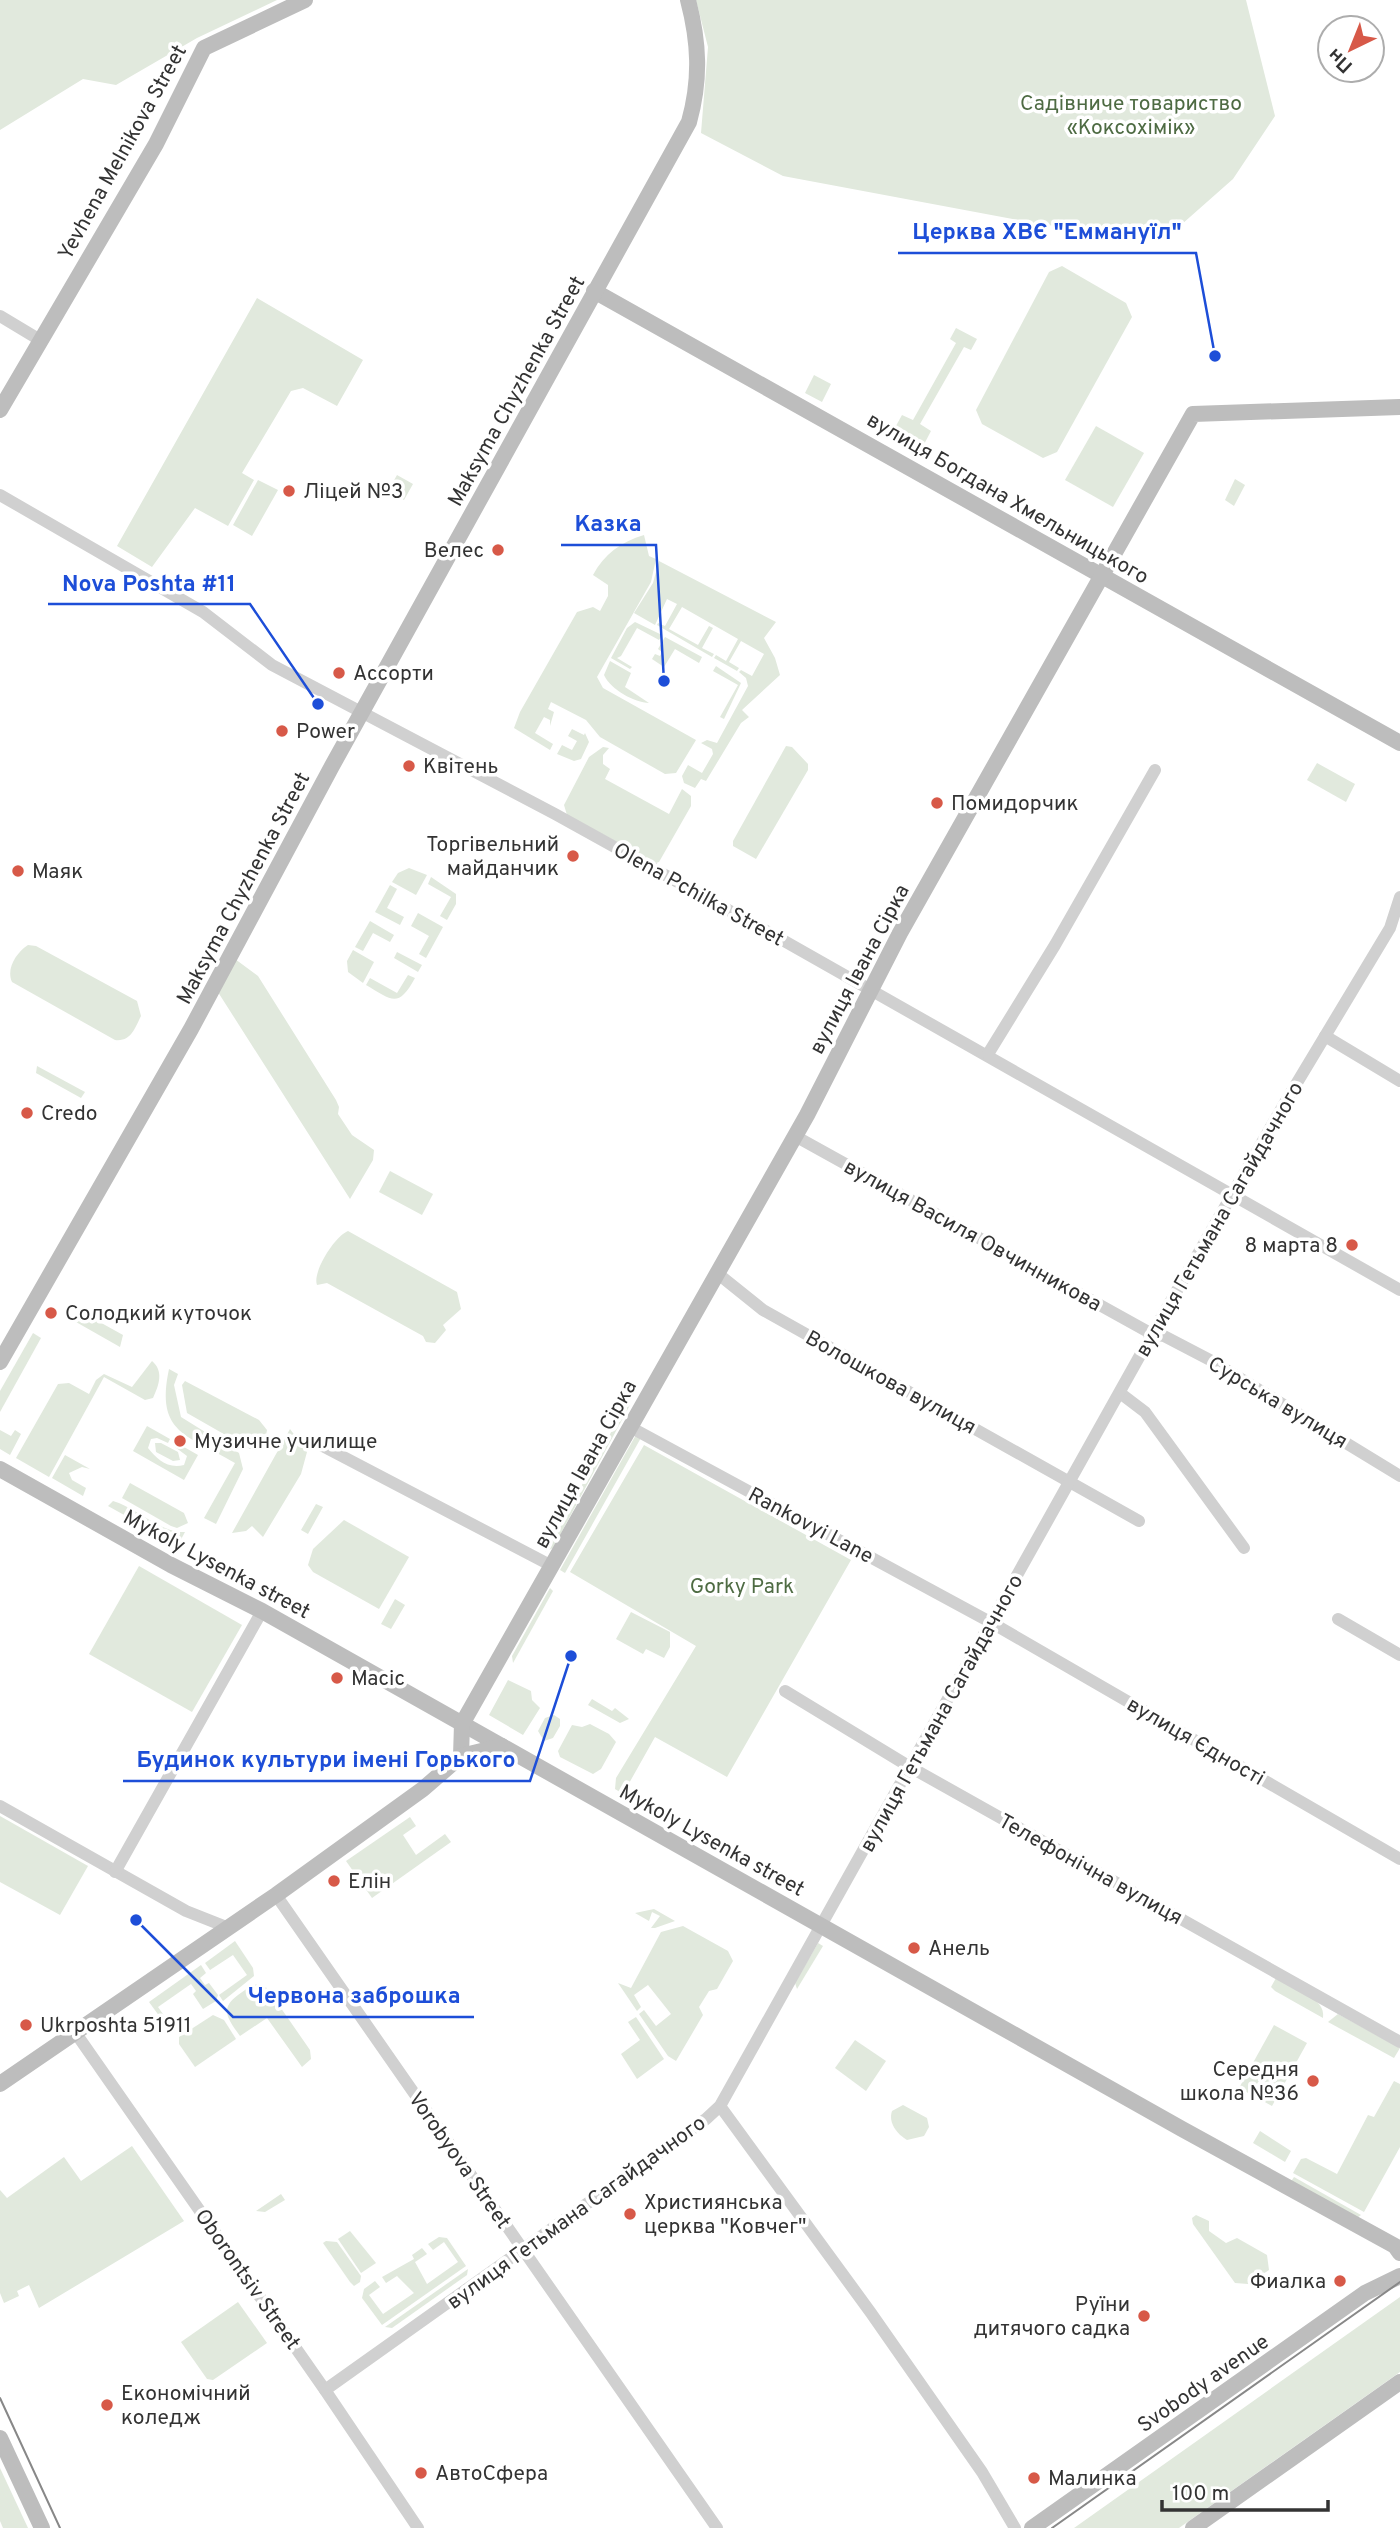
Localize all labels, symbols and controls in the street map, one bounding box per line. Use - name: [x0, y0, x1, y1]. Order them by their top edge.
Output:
- north arrow: [1316, 14, 1386, 84]
- street label: Yevhena Melnikova Street: [53, 40, 194, 265]
- text: Пн: [1323, 42, 1358, 77]
- park label: Садівниче товариство «Коксохімік»: [1020, 91, 1242, 142]
- callout: Церква ХВЄ "Еммануїл": [898, 209, 1196, 253]
- text: Церква ХВЄ "Еммануїл": [912, 219, 1182, 248]
- street label: Maksyma Chyzhenka Street: [443, 272, 592, 512]
- street label: вулиця Богдана Хмельницького: [861, 407, 1153, 591]
- place label: Ліцей №3: [303, 479, 403, 506]
- marker: Ліцей №3: [281, 483, 297, 499]
- callout: Казка: [561, 501, 656, 545]
- text: Казка: [574, 511, 642, 540]
- place label: Велес: [424, 538, 484, 565]
- marker: Велес: [490, 542, 506, 558]
- callout: Nova Poshta #11: [48, 560, 250, 604]
- text: Nova Poshta #11: [62, 571, 236, 600]
- place label: Ассорти: [353, 661, 434, 688]
- marker: Ассорти: [331, 665, 347, 681]
- place label: Power: [296, 719, 355, 746]
- marker: Power: [274, 723, 290, 739]
- place label: Квітень: [423, 754, 498, 781]
- marker: Квітень: [401, 758, 417, 774]
- street label: Maksyma Chyzhenka Street: [171, 768, 317, 1010]
- place label: Помидорчик: [951, 791, 1078, 818]
- marker: Помидорчик: [929, 795, 945, 811]
- place label: Торгівельний майданчик: [426, 832, 559, 883]
- street label: Olena Pchilka Street: [608, 837, 788, 953]
- marker: Торгівельний майданчик: [565, 848, 581, 864]
- place label: Маяк: [32, 859, 83, 886]
- marker: Маяк: [10, 863, 26, 879]
- street label: вулиця Івана Сірка: [804, 880, 917, 1059]
- street label: вулиця Гетьмана Сагайдачного: [1130, 1077, 1310, 1362]
- place label: Credo: [41, 1101, 97, 1128]
- marker: Credo: [19, 1105, 35, 1121]
- street label: вулиця Василя Овчинникова: [839, 1154, 1106, 1319]
- place label: 8 марта 8: [1244, 1233, 1338, 1260]
- marker: 8 марта 8: [1344, 1237, 1360, 1253]
- place label: Солодкий куточок: [65, 1301, 252, 1328]
- marker: Солодкий куточок: [43, 1305, 59, 1321]
- street label: Волошкова вулиця: [800, 1325, 981, 1442]
- street label: Сурська вулиця: [1202, 1351, 1352, 1456]
- street label: вулиця Івана Сірка: [529, 1376, 644, 1554]
- place label: Музичне училище: [194, 1429, 377, 1456]
- marker: Музичне училище: [172, 1433, 188, 1449]
- street label: Rankovyi Lane: [743, 1482, 878, 1571]
- street label: Mykoly Lysenka street: [118, 1505, 314, 1626]
- street label: вулиця Гетьмана Сагайдачного: [855, 1570, 1030, 1857]
- park label: Gorky Park: [690, 1574, 794, 1601]
- place label: Macic: [351, 1666, 405, 1693]
- marker: Macic: [329, 1670, 345, 1686]
- street label: вулиця Єдності: [1121, 1692, 1269, 1793]
- callout: Будинок культури імені Горького: [123, 1737, 530, 1781]
- text: Будинок культури імені Горького: [136, 1747, 516, 1776]
- street label: Mykoly Lysenka street: [614, 1779, 809, 1904]
- street label: Телефонічна вулиця: [993, 1808, 1187, 1932]
- place label: Елін: [348, 1869, 391, 1896]
- marker: Елін: [326, 1873, 342, 1889]
- place label: Анель: [928, 1936, 990, 1963]
- marker: Анель: [906, 1940, 922, 1956]
- callout: Червона заброшка: [233, 1973, 474, 2017]
- text: Червона заброшка: [248, 1983, 460, 2012]
- place label: Ukrposhta 51911: [40, 2013, 192, 2040]
- marker: Ukrposhta 51911: [18, 2017, 34, 2033]
- place label: Середня школа №36: [1180, 2057, 1299, 2108]
- marker: Середня школа №36: [1305, 2073, 1321, 2089]
- street label: Vorobyova Street: [402, 2087, 516, 2235]
- street label: вулиця Гетьмана Сагайдачного: [442, 2110, 712, 2316]
- place label: Християнська церква "Ковчег": [644, 2190, 807, 2241]
- street label: Oborontsiv Street: [188, 2204, 306, 2356]
- marker: Християнська церква "Ковчег": [622, 2206, 638, 2222]
- place label: Фиалка: [1250, 2269, 1326, 2296]
- marker: Фиалка: [1332, 2273, 1348, 2289]
- place label: Руїни дитячого садка: [974, 2292, 1130, 2343]
- marker: Руїни дитячого садка: [1136, 2308, 1152, 2324]
- street label: Svobody avenue: [1133, 2329, 1275, 2440]
- place label: Економічний коледж: [121, 2381, 251, 2432]
- marker: Економічний коледж: [99, 2397, 115, 2413]
- place label: АвтоСфера: [435, 2461, 548, 2488]
- marker: АвтоСфера: [413, 2465, 429, 2481]
- place label: Малинка: [1048, 2466, 1136, 2493]
- scale bar: [1162, 2468, 1328, 2512]
- marker: Малинка: [1026, 2470, 1042, 2486]
- text: 100 m: [1172, 2481, 1229, 2508]

